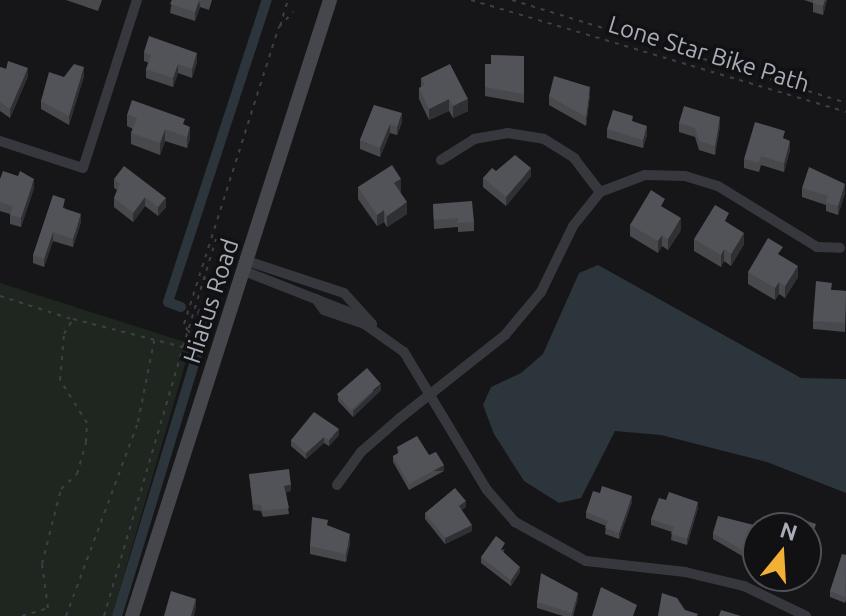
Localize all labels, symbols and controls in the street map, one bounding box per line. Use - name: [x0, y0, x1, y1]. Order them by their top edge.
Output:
- street label: Lone Star Bike Path: [605, 10, 813, 98]
- street label: Hiatus Road: [177, 235, 245, 367]
- north arrow: [742, 512, 822, 592]
- text: N: [777, 516, 801, 545]

